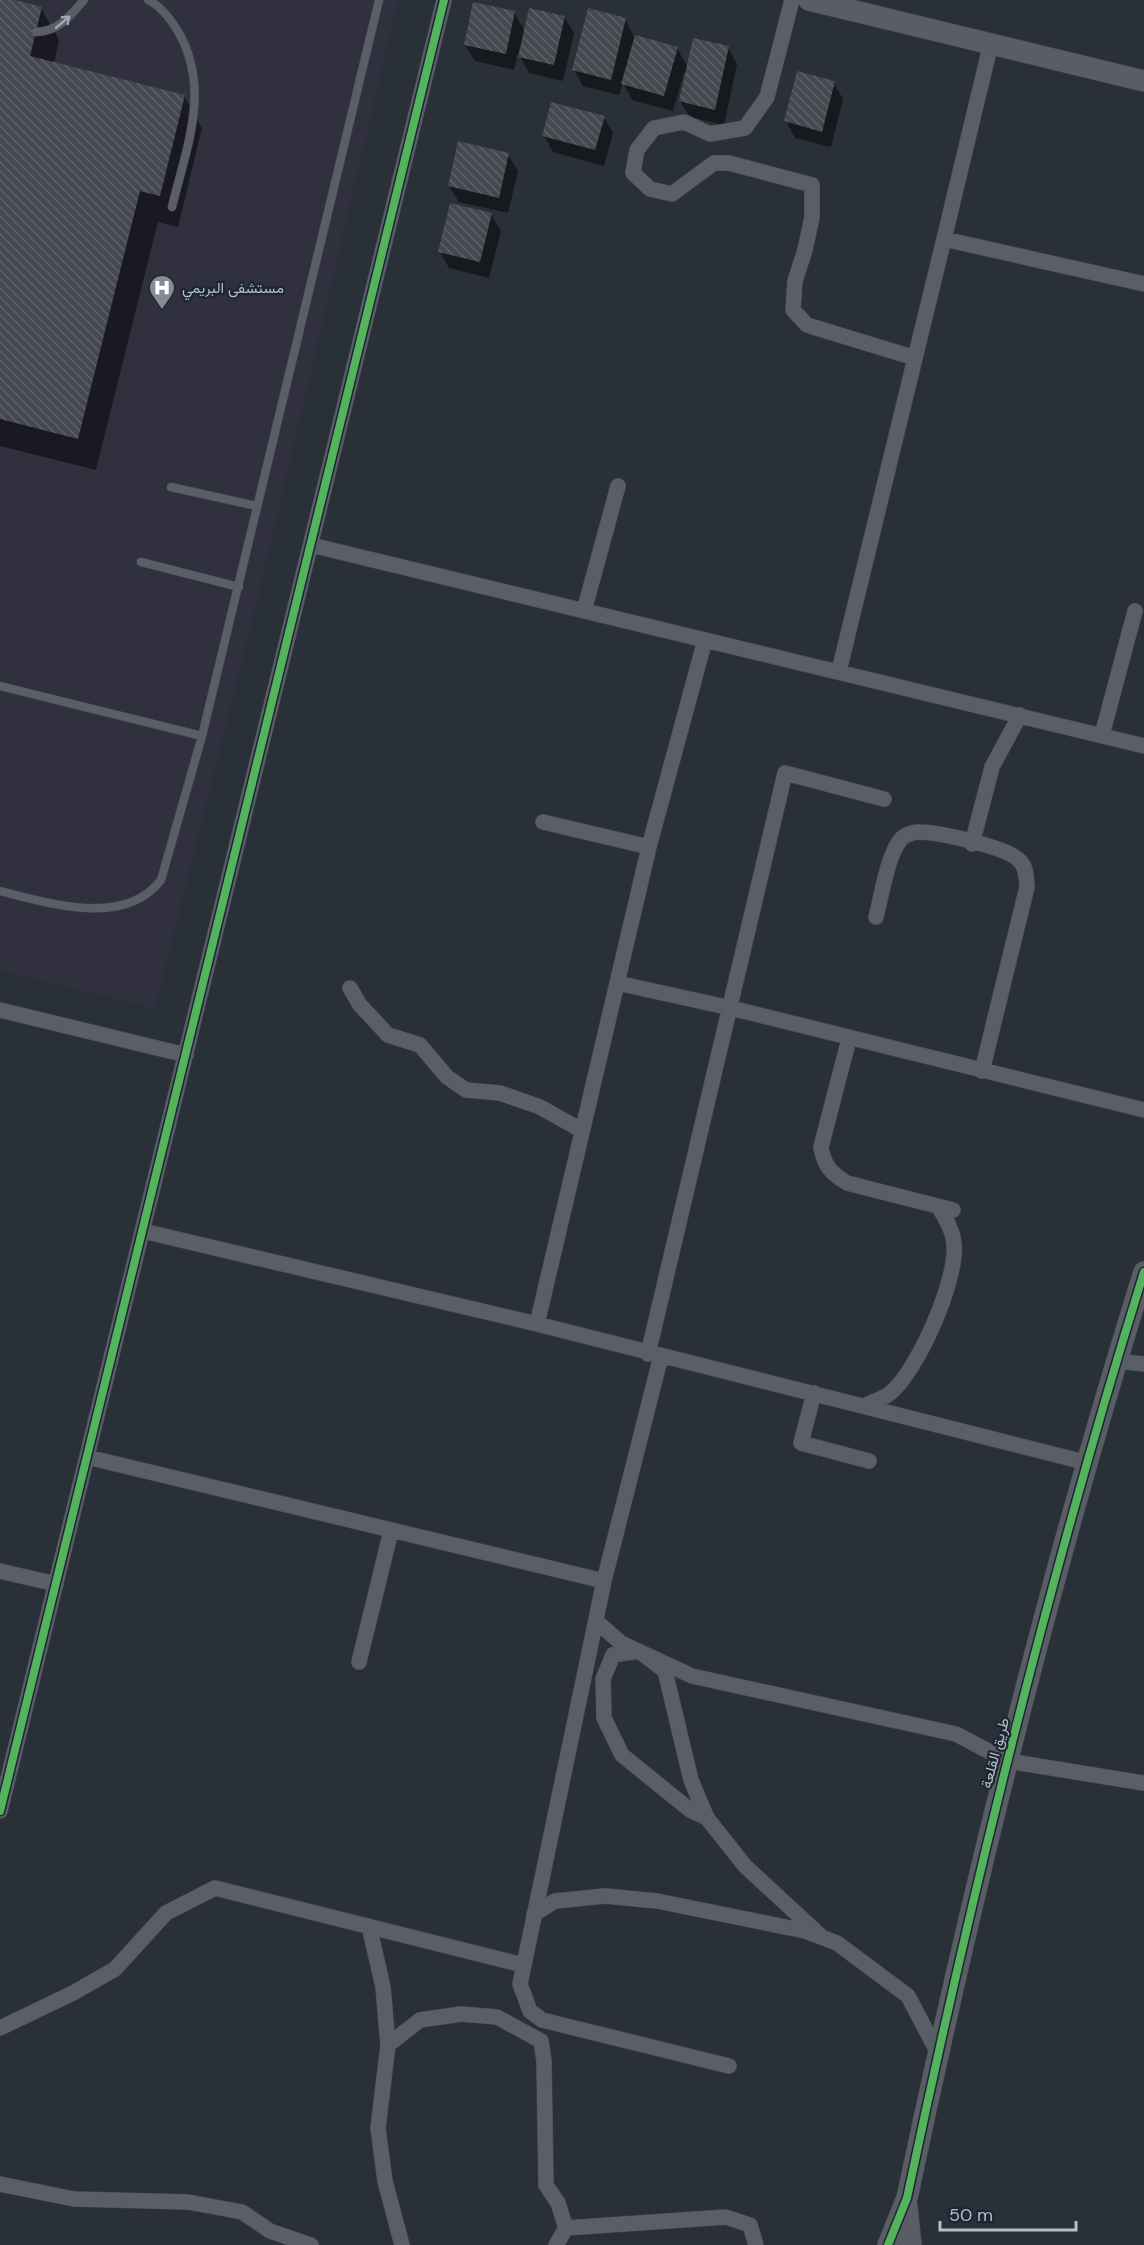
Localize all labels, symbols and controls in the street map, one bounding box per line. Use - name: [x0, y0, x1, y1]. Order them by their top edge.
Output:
- one-way arrow: [55, 15, 71, 28]
- hospital icon: مستشفى البريمي: [147, 273, 177, 311]
- place label: مستشفى البريمي: [182, 278, 284, 301]
- street label: طريق القلعة: [976, 1715, 1014, 1790]
- scale bar: [940, 2194, 1076, 2232]
- text: 50 m: [949, 2203, 993, 2227]

